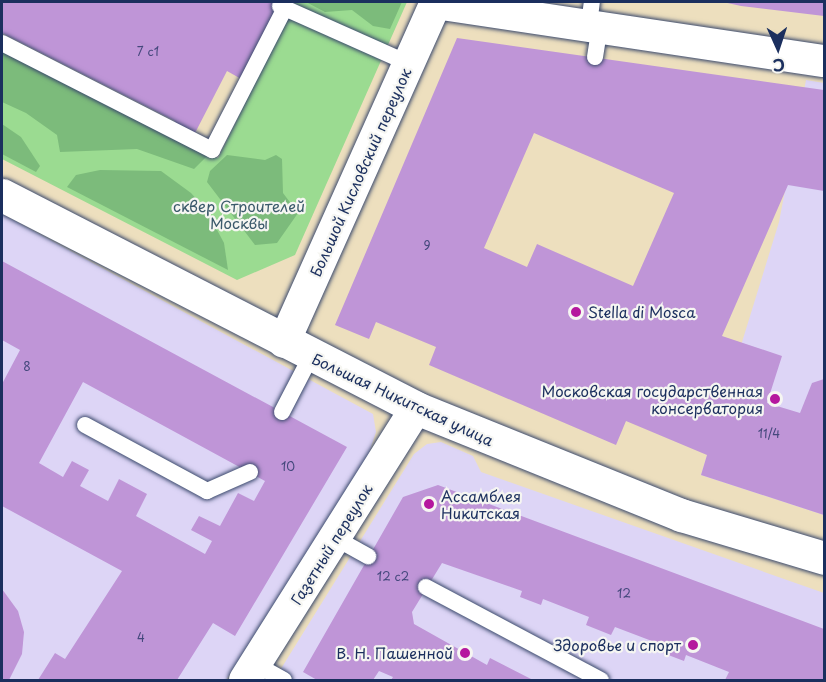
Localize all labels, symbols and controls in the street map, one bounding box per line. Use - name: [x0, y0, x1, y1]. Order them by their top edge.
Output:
- north arrow: [748, 18, 808, 78]
- house number: 7 с1: [137, 45, 159, 59]
- text: С: [772, 54, 786, 78]
- street label: Большой Кисловский переулок: [306, 65, 414, 279]
- park label: сквер Строителей Москвы: [173, 196, 305, 231]
- house number: 9: [423, 239, 431, 253]
- place label: Stella di Mosca: [588, 303, 697, 321]
- marker: Stella di Mosca: [569, 305, 583, 319]
- street label: Большая Никитская улица: [309, 349, 497, 449]
- house number: 8: [23, 360, 31, 374]
- place label: Московская государственная консерватория: [541, 381, 763, 416]
- marker: Московская государственная консерватория: [768, 392, 782, 406]
- house number: 11/4: [758, 427, 780, 441]
- house number: 10: [281, 460, 295, 474]
- street label: Газетный переулок: [287, 480, 375, 608]
- place label: Ассамблея Никитская: [441, 486, 521, 521]
- marker: Ассамблея Никитская: [422, 497, 436, 511]
- house number: 12 с2: [377, 570, 409, 584]
- house number: 12: [617, 587, 631, 601]
- house number: 4: [137, 631, 145, 645]
- place label: Здоровье и спорт: [553, 636, 681, 654]
- marker: Здоровье и спорт: [686, 638, 700, 652]
- place label: В. Н. Пашенной: [336, 644, 453, 662]
- marker: В. Н. Пашенной: [458, 646, 472, 660]

